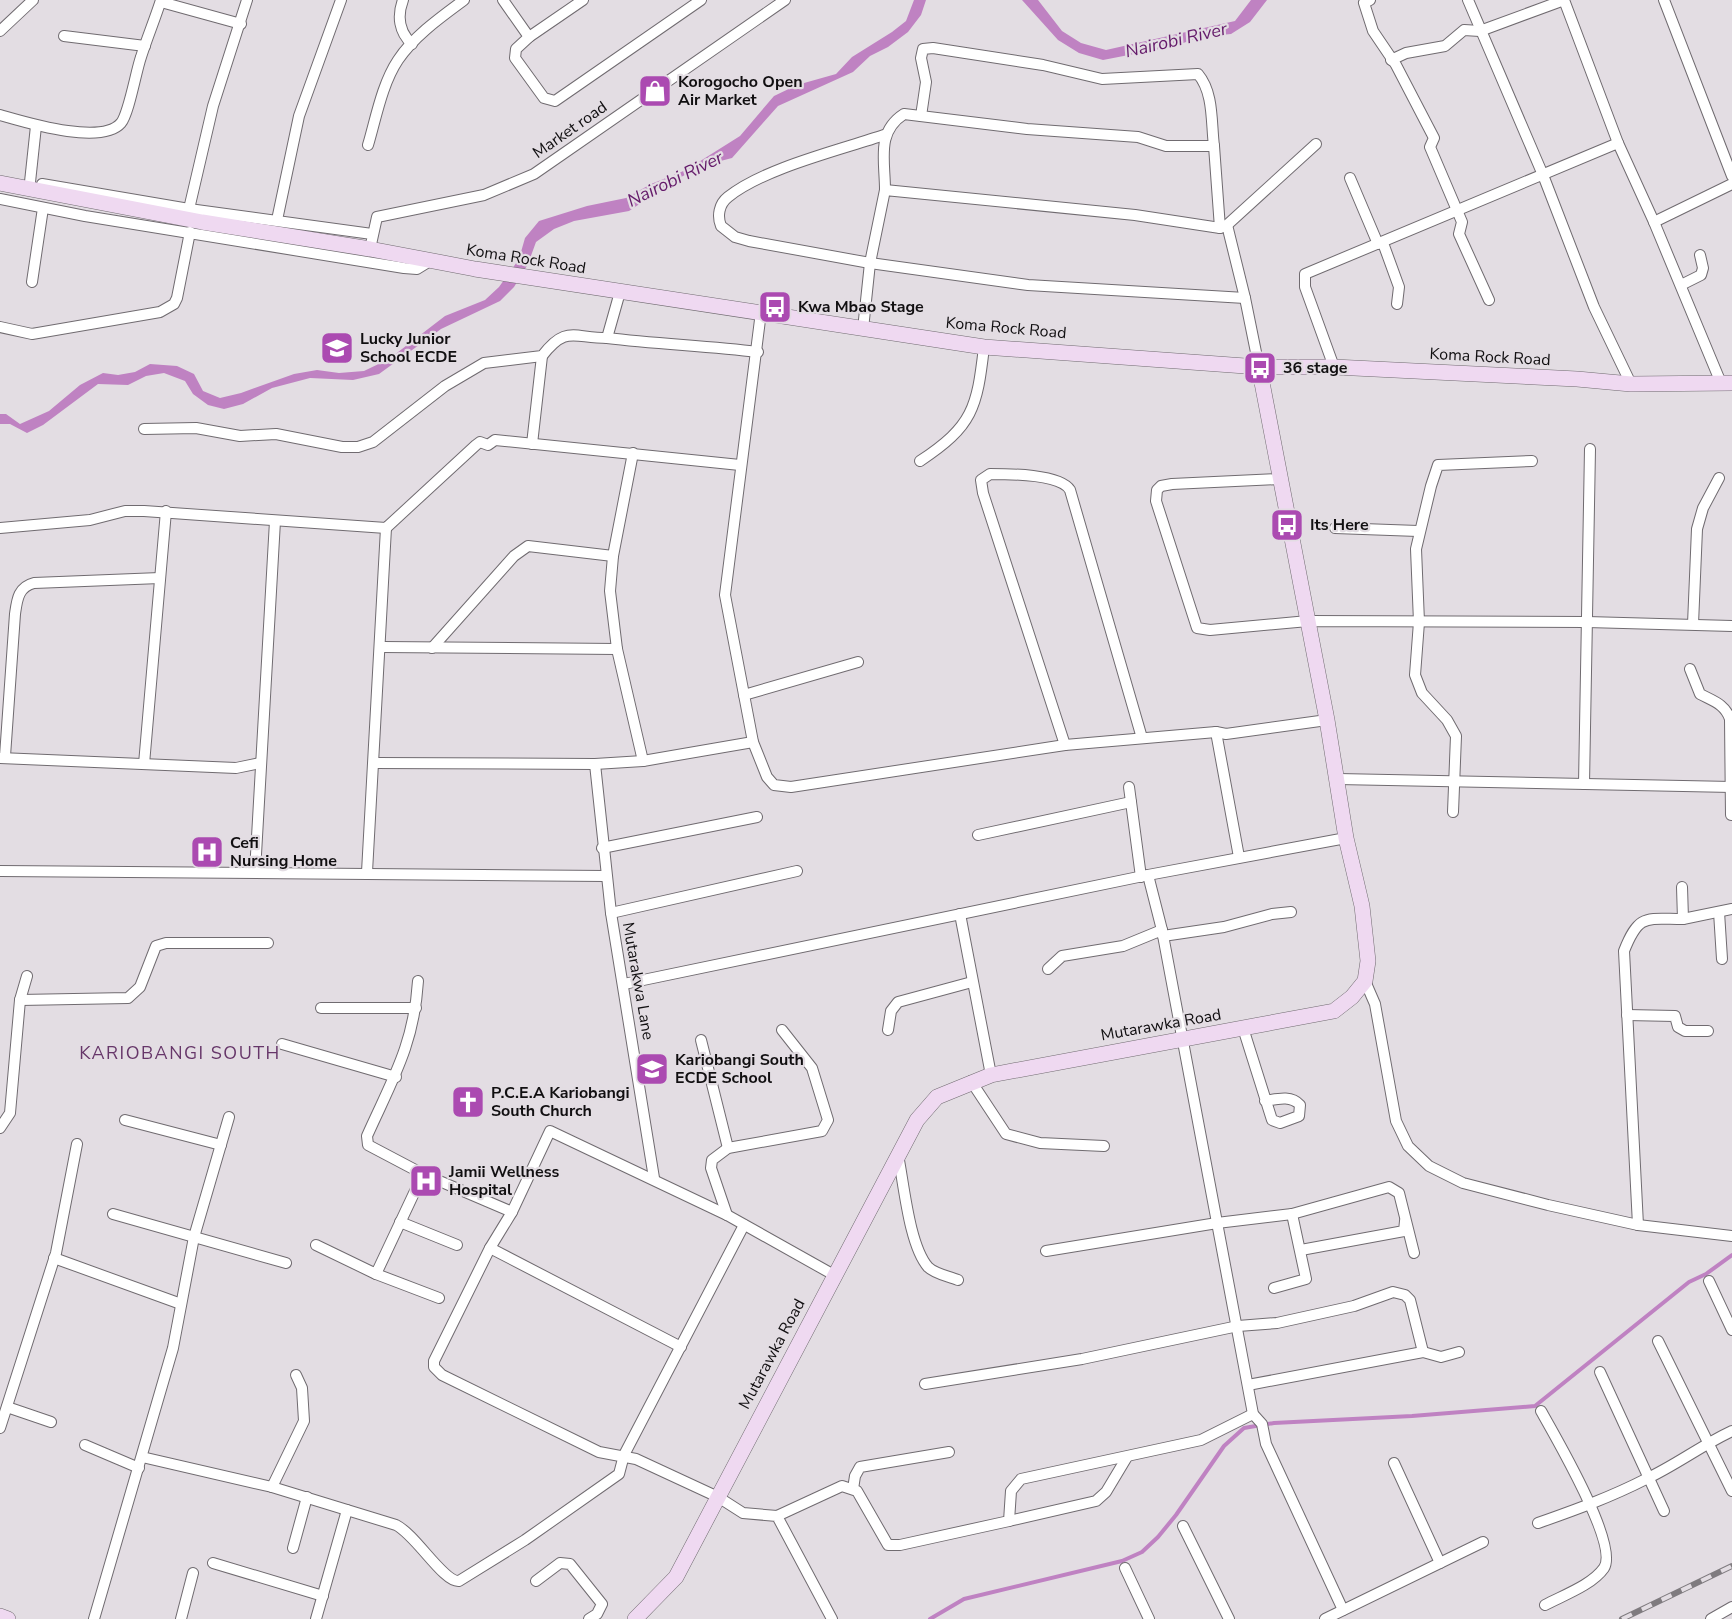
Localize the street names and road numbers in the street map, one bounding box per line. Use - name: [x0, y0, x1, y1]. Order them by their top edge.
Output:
- street label: Market road: [528, 96, 612, 164]
- street label: Koma Rock Road: [464, 239, 588, 279]
- street label: Koma Rock Road: [945, 312, 1067, 344]
- street label: Koma Rock Road: [1429, 343, 1551, 371]
- street label: Mutarakwa Lane: [617, 920, 659, 1042]
- street label: Mutarawka Road: [1099, 1004, 1223, 1046]
- street label: Mutarawka Road: [734, 1295, 810, 1413]

